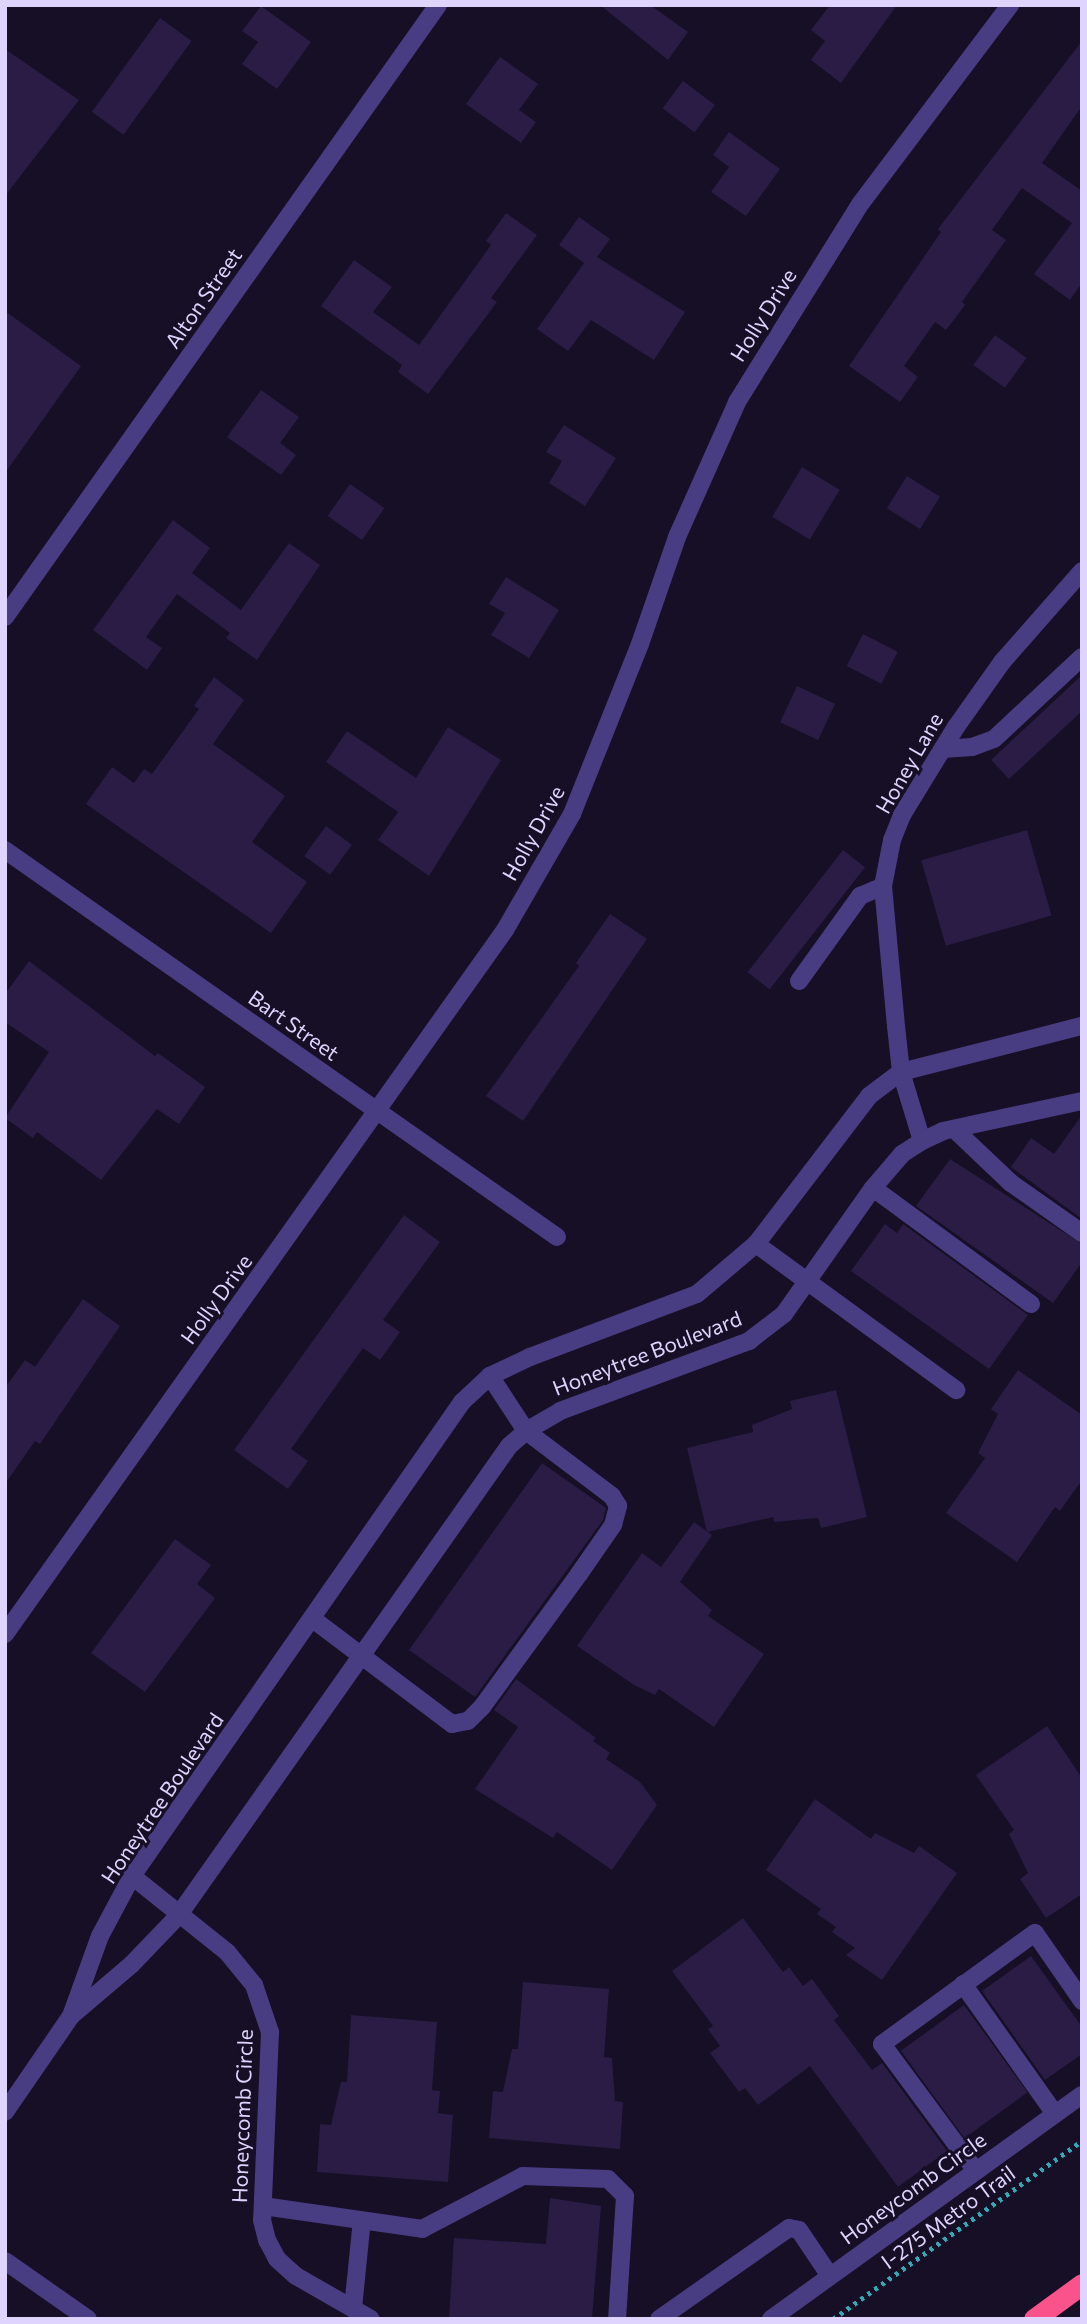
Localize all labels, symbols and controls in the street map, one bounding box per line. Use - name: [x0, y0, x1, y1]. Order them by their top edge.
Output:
- street label: Alton Street: [159, 243, 247, 353]
- street label: Holly Drive: [725, 264, 801, 366]
- street label: Honey Lane: [870, 708, 948, 818]
- street label: Holly Drive: [497, 781, 569, 885]
- street label: Bart Street: [244, 985, 344, 1065]
- street label: Holly Drive: [175, 1249, 257, 1349]
- street label: Honeytree Boulevard: [549, 1305, 745, 1401]
- street label: Honeytree Boulevard: [95, 1708, 229, 1888]
- street label: Honeycomb Circle: [226, 2029, 258, 2203]
- street label: Honeycomb Circle: [835, 2127, 991, 2249]
- street label: I-275 Metro Trail: [876, 2160, 1020, 2274]

